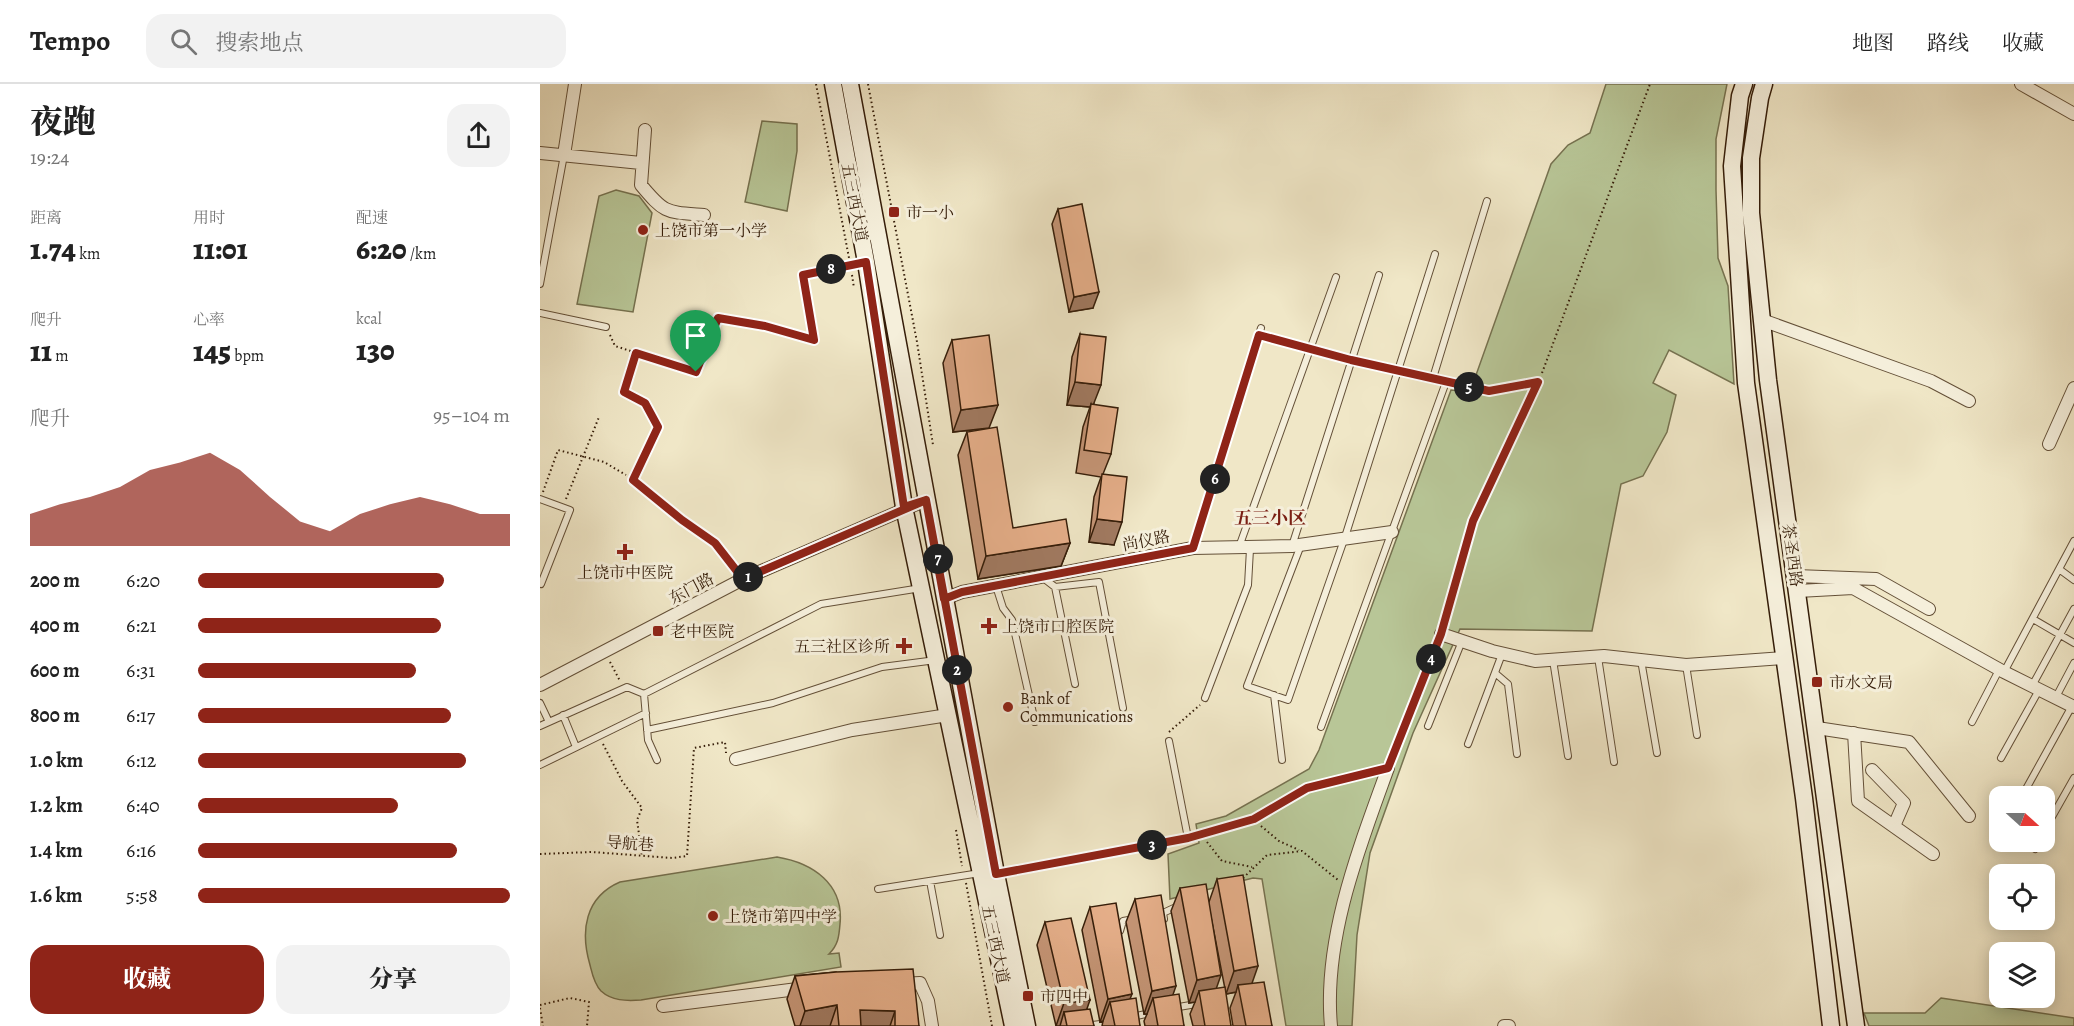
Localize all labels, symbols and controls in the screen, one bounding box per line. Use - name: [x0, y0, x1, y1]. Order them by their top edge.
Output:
- search box: [146, 14, 566, 68]
- text: Tempo: [30, 22, 110, 60]
- icon: search: [167, 25, 200, 58]
- text: 搜索地点: [215, 28, 303, 58]
- text: 地图: [1852, 29, 1894, 57]
- text: 路线: [1927, 29, 1969, 57]
- text: 收藏: [2002, 29, 2044, 57]
- text: 夜跑: [30, 99, 96, 144]
- button: share: [447, 104, 510, 167]
- text: 19:24: [30, 144, 69, 171]
- street label: 五三西大道: [836, 161, 872, 244]
- place label: 市一小: [906, 202, 954, 224]
- marker: 市一小: [887, 205, 901, 219]
- text: 距离: [30, 207, 62, 229]
- text: 用时: [193, 207, 225, 229]
- text: 配速: [356, 207, 388, 229]
- place label: 上饶市第一小学: [655, 220, 767, 242]
- marker: 上饶市第一小学: [636, 223, 650, 237]
- text: 1.74: [30, 229, 76, 269]
- text: 11:01: [193, 229, 248, 269]
- text: 6:20: [356, 229, 407, 269]
- text: km: [76, 243, 100, 265]
- text: /km: [407, 243, 436, 265]
- pin: 8: [816, 254, 846, 284]
- text: 8: [827, 258, 835, 280]
- text: kcal: [356, 308, 382, 330]
- text: 爬升: [30, 309, 62, 331]
- text: 心率: [193, 309, 225, 331]
- pin: [670, 310, 721, 372]
- icon: arrive: [679, 319, 712, 352]
- text: 130: [356, 330, 395, 370]
- text: 11: [30, 331, 52, 371]
- text: 145: [193, 331, 231, 371]
- text: m: [52, 345, 68, 367]
- text: bpm: [231, 345, 264, 367]
- pin: 5: [1454, 372, 1484, 402]
- text: 5: [1466, 376, 1472, 398]
- text: 95–104 m: [433, 402, 510, 429]
- text: 爬升: [30, 405, 70, 432]
- pin: 6: [1200, 464, 1230, 494]
- text: 6: [1211, 468, 1219, 490]
- district label: 五三小区: [1234, 506, 1306, 530]
- street label: 茶圣西路: [1777, 522, 1807, 588]
- street label: 尚仪路: [1121, 526, 1172, 556]
- marker: 上饶市中医院: [616, 543, 634, 561]
- pin: 7: [923, 544, 953, 574]
- text: 7: [935, 548, 941, 570]
- place label: 上饶市中医院: [577, 562, 673, 584]
- pin: 1: [733, 562, 763, 592]
- text: 1: [745, 566, 751, 588]
- text: 200 m: [30, 567, 80, 594]
- text: 6:20: [126, 567, 160, 594]
- street label: 东门路: [665, 568, 718, 610]
- text: 400 m: [30, 612, 80, 639]
- text: 6:21: [126, 612, 156, 639]
- place label: 上饶市口腔医院: [1002, 616, 1114, 638]
- marker: 上饶市口腔医院: [980, 617, 998, 635]
- place label: 老中医院: [670, 621, 734, 643]
- marker: 老中医院: [651, 624, 665, 638]
- place label: 五三社区诊所: [794, 636, 890, 658]
- marker: 五三社区诊所: [895, 637, 913, 655]
- pin: 4: [1416, 644, 1446, 674]
- text: 4: [1427, 648, 1435, 670]
- pin: 2: [942, 655, 972, 685]
- text: 600 m: [30, 657, 80, 684]
- text: 6:31: [126, 657, 155, 684]
- text: 2: [953, 659, 961, 681]
- place label: 市水文局: [1829, 672, 1893, 694]
- marker: 市水文局: [1810, 675, 1824, 689]
- place label: Bank of Communications: [1020, 688, 1133, 728]
- marker: Bank of Communications: [1001, 700, 1015, 714]
- text: 800 m: [30, 702, 80, 729]
- text: 6:17: [126, 702, 155, 729]
- text: 1.0 km: [30, 747, 83, 774]
- text: 6:12: [126, 747, 156, 774]
- north arrow: [1989, 786, 2055, 852]
- map controls: [1989, 786, 2055, 1008]
- text: 1.2 km: [30, 792, 83, 819]
- text: 6:40: [126, 792, 160, 819]
- pin: 3: [1137, 830, 1167, 860]
- street label: 导航巷: [605, 831, 655, 857]
- text: 3: [1149, 834, 1155, 856]
- text: 1.4 km: [30, 837, 83, 864]
- text: 6:16: [126, 837, 156, 864]
- button: locate: [1989, 864, 2055, 930]
- text: 1.6 km: [30, 882, 83, 909]
- text: 5:58: [126, 882, 158, 909]
- street label: 五三西大道: [976, 903, 1014, 986]
- place label: 上饶市第四中学: [725, 906, 837, 928]
- marker: 上饶市第四中学: [706, 909, 720, 923]
- button: layers: [1989, 942, 2055, 1008]
- button: 收藏: [30, 945, 264, 1014]
- button: 分享: [276, 945, 510, 1014]
- place label: 市四中: [1040, 986, 1088, 1008]
- marker: 市四中: [1021, 989, 1035, 1003]

